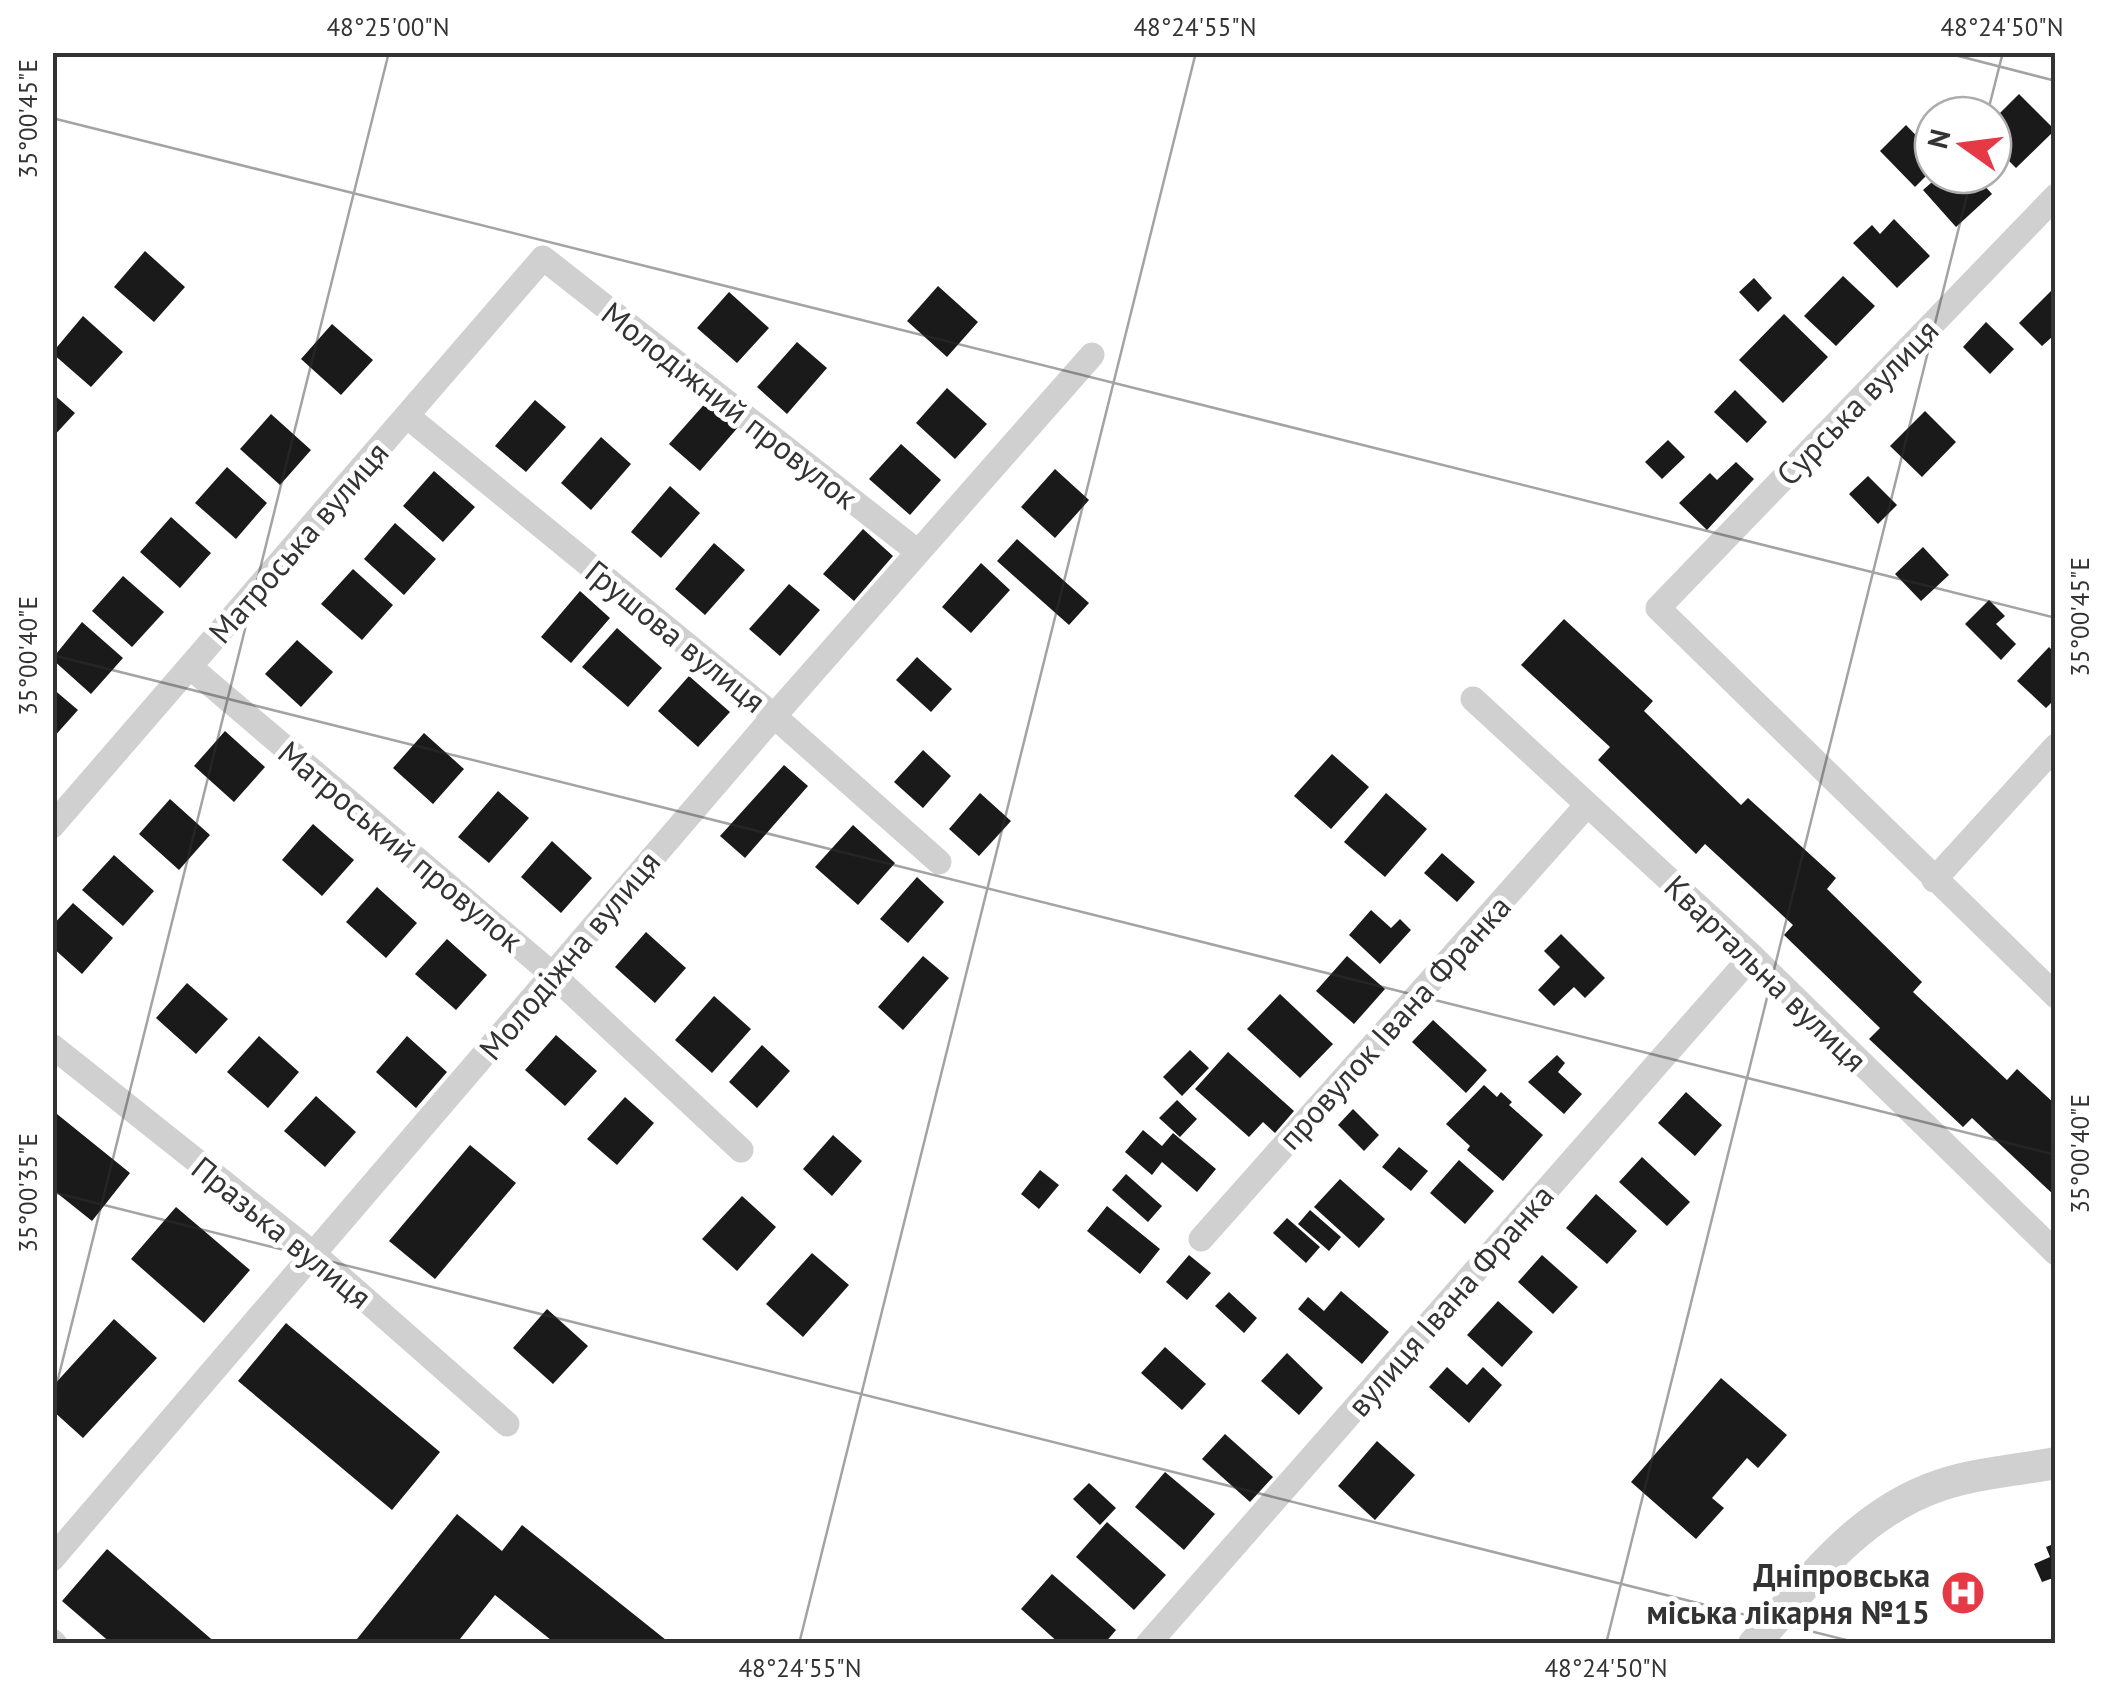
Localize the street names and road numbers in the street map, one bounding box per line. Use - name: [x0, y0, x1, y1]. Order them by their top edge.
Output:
- street label: Молодіжний провулок: [593, 292, 867, 519]
- street label: Сурська вулиця: [1767, 310, 1947, 494]
- street label: Матроська вулиця: [199, 432, 397, 652]
- street label: Грушова вулиця: [577, 550, 775, 722]
- street label: Матроський провулок: [270, 731, 533, 961]
- street label: Молодіжна вулиця: [469, 842, 669, 1068]
- street label: Квартальна вулиця: [1656, 865, 1876, 1081]
- street label: провулок Івана Франка: [1268, 886, 1520, 1158]
- street label: Празька вулиця: [183, 1147, 381, 1317]
- street label: вулиця Івана Франка: [1337, 1175, 1563, 1425]

